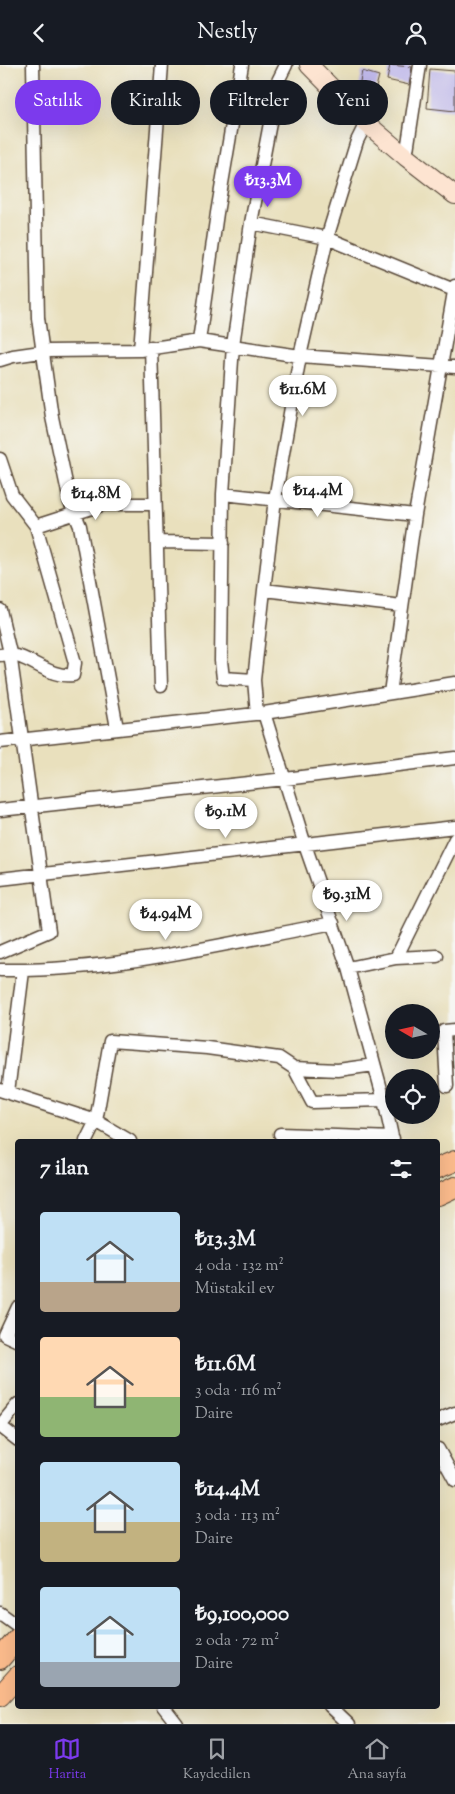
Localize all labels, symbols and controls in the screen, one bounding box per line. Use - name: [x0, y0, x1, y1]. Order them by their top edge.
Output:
- text: Nestly: [197, 17, 258, 49]
- icon: back: [25, 19, 53, 47]
- icon: person: [402, 19, 430, 47]
- chip: Satılık: [15, 80, 101, 125]
- chip: Kiralık: [111, 80, 200, 125]
- chip: Filtreler: [210, 80, 307, 125]
- chip: Yeni: [317, 80, 388, 125]
- pin: ₺13.3M: [227, 165, 309, 208]
- text: ₺13.3M: [245, 170, 291, 193]
- pin: ₺11.6M: [262, 375, 344, 417]
- text: ₺11.6M: [280, 379, 326, 402]
- pin: ₺14.4M: [277, 475, 359, 518]
- pin: ₺14.8M: [55, 479, 137, 521]
- text: ₺14.4M: [293, 480, 343, 503]
- text: ₺14.8M: [71, 483, 121, 506]
- pin: ₺9.1M: [191, 797, 261, 839]
- text: ₺9.1M: [205, 801, 247, 824]
- pin: ₺9.31M: [306, 879, 388, 922]
- text: ₺9.31M: [323, 884, 371, 907]
- pin: ₺4.94M: [125, 899, 207, 941]
- text: ₺4.94M: [140, 903, 192, 926]
- north arrow: [385, 1004, 440, 1059]
- map controls: [385, 1004, 440, 1124]
- button: locate: [385, 1069, 440, 1124]
- text: 7 ilan: [40, 1154, 89, 1184]
- icon: filters: [387, 1155, 415, 1183]
- text: ₺13.3M: [195, 1225, 256, 1255]
- icon: home: [80, 1232, 140, 1292]
- text: 4 oda · 132 m²: [195, 1255, 284, 1278]
- text: Müstakil ev: [195, 1278, 275, 1301]
- text: ₺11.6M: [195, 1350, 256, 1380]
- icon: home: [80, 1357, 140, 1417]
- text: 3 oda · 116 m²: [195, 1380, 282, 1403]
- text: Daire: [195, 1403, 233, 1426]
- text: ₺14.4M: [195, 1475, 260, 1505]
- icon: home: [80, 1482, 140, 1542]
- text: 3 oda · 113 m²: [195, 1505, 280, 1528]
- text: Daire: [195, 1528, 233, 1551]
- text: ₺9,100,000: [195, 1600, 289, 1630]
- icon: home: [80, 1607, 140, 1667]
- text: 2 oda · 72 m²: [195, 1630, 279, 1653]
- text: Daire: [195, 1653, 233, 1676]
- tab: Harita: [48, 1735, 86, 1785]
- tab: Kaydedilen: [183, 1735, 251, 1785]
- tab: Ana sayfa: [347, 1735, 407, 1785]

